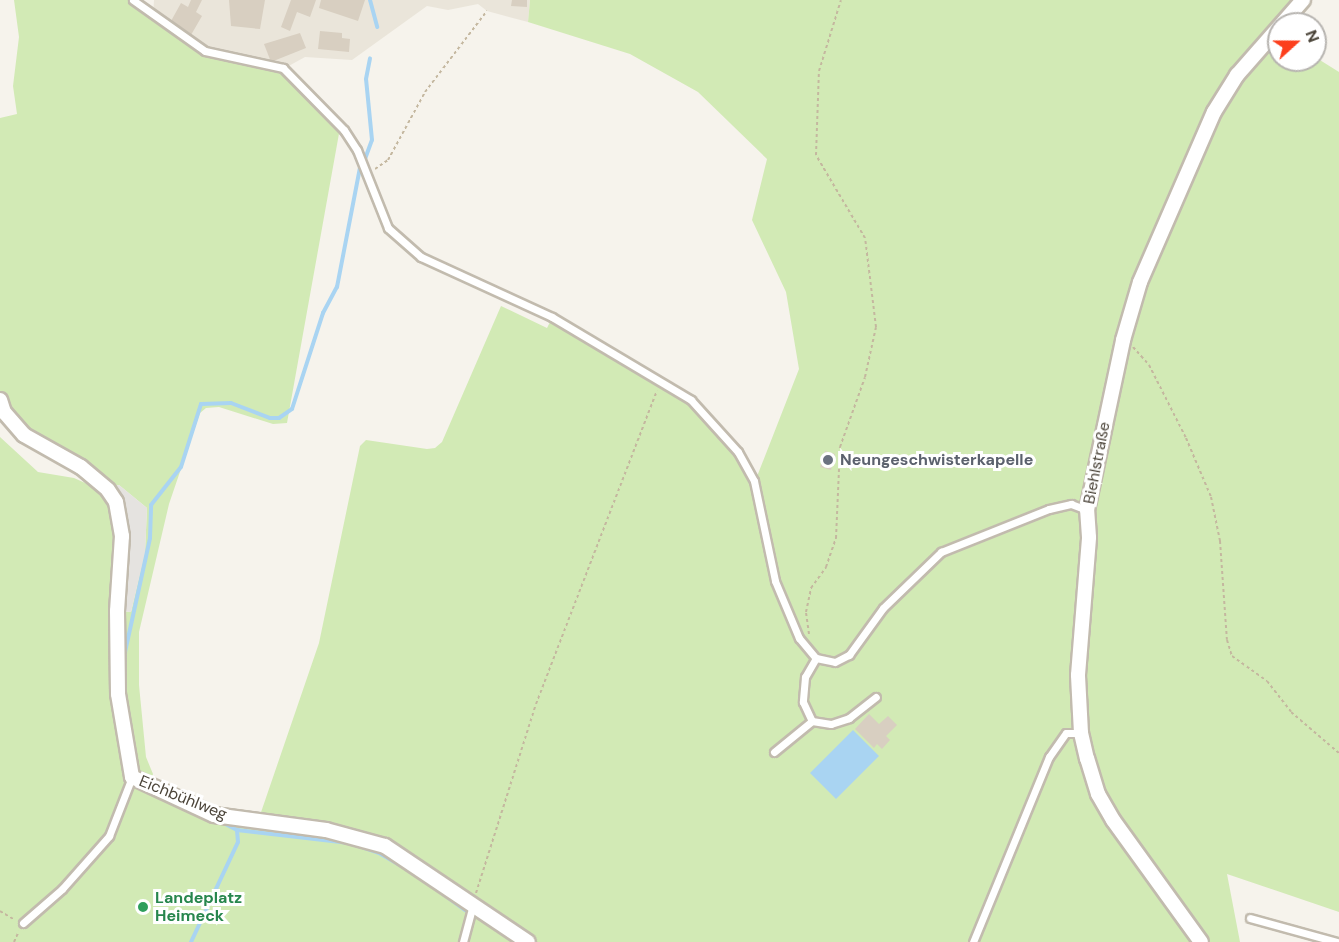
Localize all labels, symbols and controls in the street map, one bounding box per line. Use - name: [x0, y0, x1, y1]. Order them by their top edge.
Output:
- north arrow: [1267, 12, 1327, 72]
- text: N: [1301, 27, 1324, 45]
- street label: Biehlstraße: [1080, 420, 1114, 506]
- place label: Neungeschwisterkapelle: [840, 450, 1033, 470]
- marker: Neungeschwisterkapelle: [821, 453, 835, 467]
- street label: Eichbühlweg: [136, 772, 230, 824]
- place label: Landeplatz Heimeck: [155, 888, 242, 926]
- marker: Landeplatz Heimeck: [136, 900, 150, 914]

